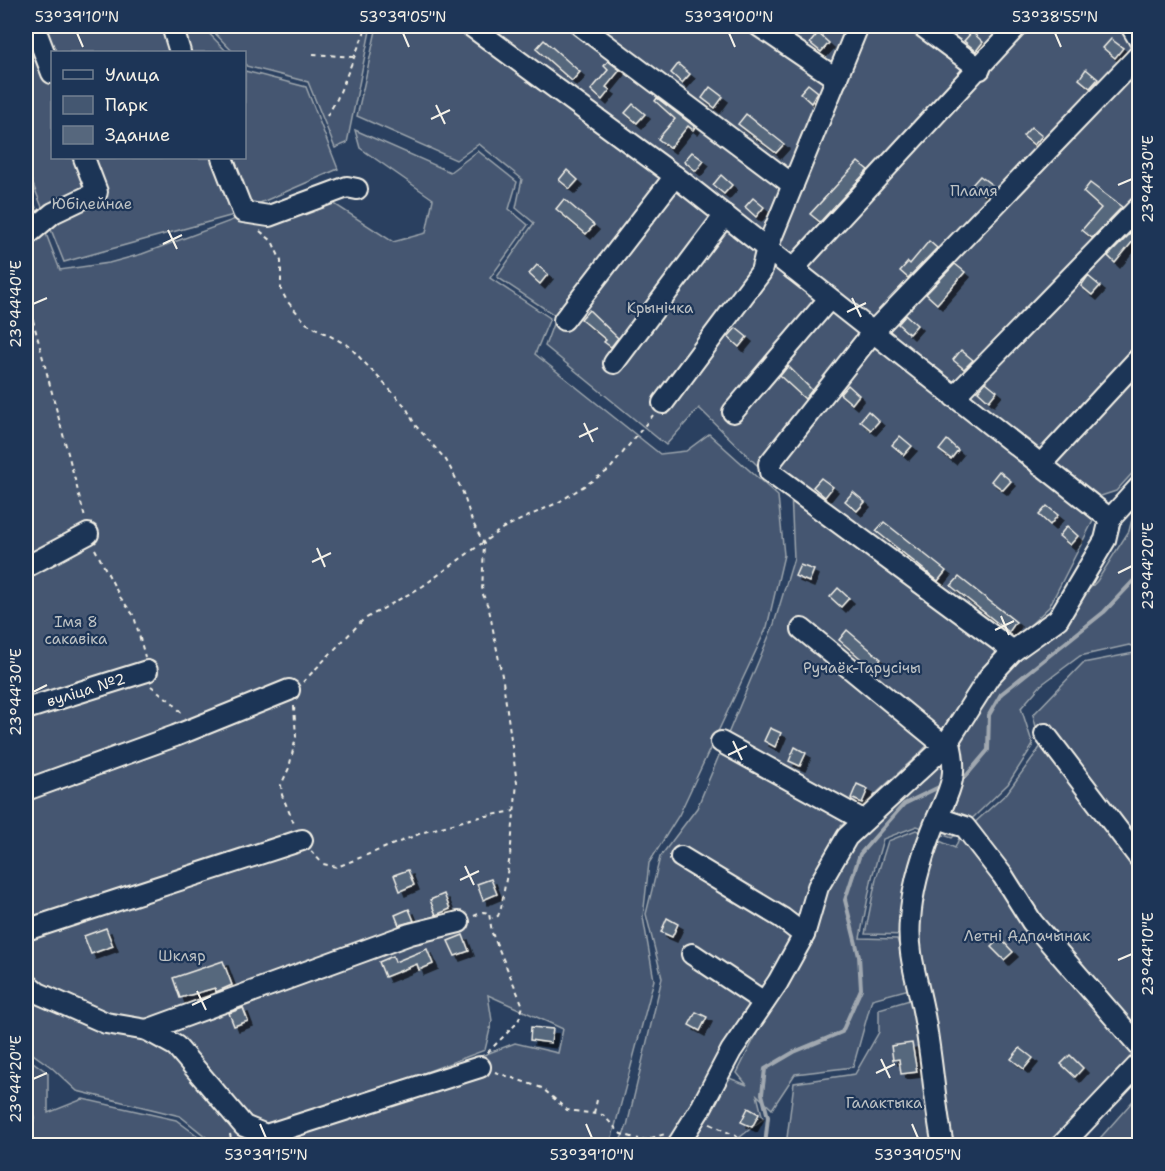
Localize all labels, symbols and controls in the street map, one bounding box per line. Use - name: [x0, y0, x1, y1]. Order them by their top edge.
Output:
- text: 53°39'10"N: [35, 7, 119, 27]
- text: 53°39'05"N: [359, 7, 447, 27]
- text: 53°39'00"N: [685, 7, 773, 27]
- text: 53°38'55"N: [1012, 7, 1098, 27]
- legend: [51, 51, 246, 159]
- text: Улица: [105, 63, 159, 87]
- text: Парк: [105, 93, 148, 117]
- text: Здание: [105, 123, 170, 147]
- text: 23°44'30"E: [1138, 135, 1158, 223]
- park label: Пламя: [950, 181, 998, 201]
- park label: Юбілейнае: [52, 194, 132, 214]
- text: 23°44'40"E: [6, 260, 26, 348]
- park label: Крынічка: [627, 298, 694, 318]
- text: 23°44'20"E: [1138, 522, 1158, 610]
- park label: Імя 8 сакавіка: [45, 612, 108, 649]
- text: 23°44'30"E: [6, 648, 26, 736]
- park label: Ручаёк-Тарусічы: [803, 658, 921, 678]
- street label: вуліца №2: [44, 669, 128, 711]
- text: 23°44'10"E: [1138, 912, 1158, 996]
- park label: Летні Адпачынак: [964, 926, 1090, 946]
- park label: Шкляр: [158, 946, 206, 966]
- text: 23°44'20"E: [6, 1035, 26, 1123]
- park label: Галактыка: [846, 1093, 923, 1113]
- text: 53°39'15"N: [224, 1145, 308, 1165]
- text: 53°39'10"N: [550, 1145, 634, 1165]
- text: 53°39'05"N: [874, 1145, 962, 1165]

